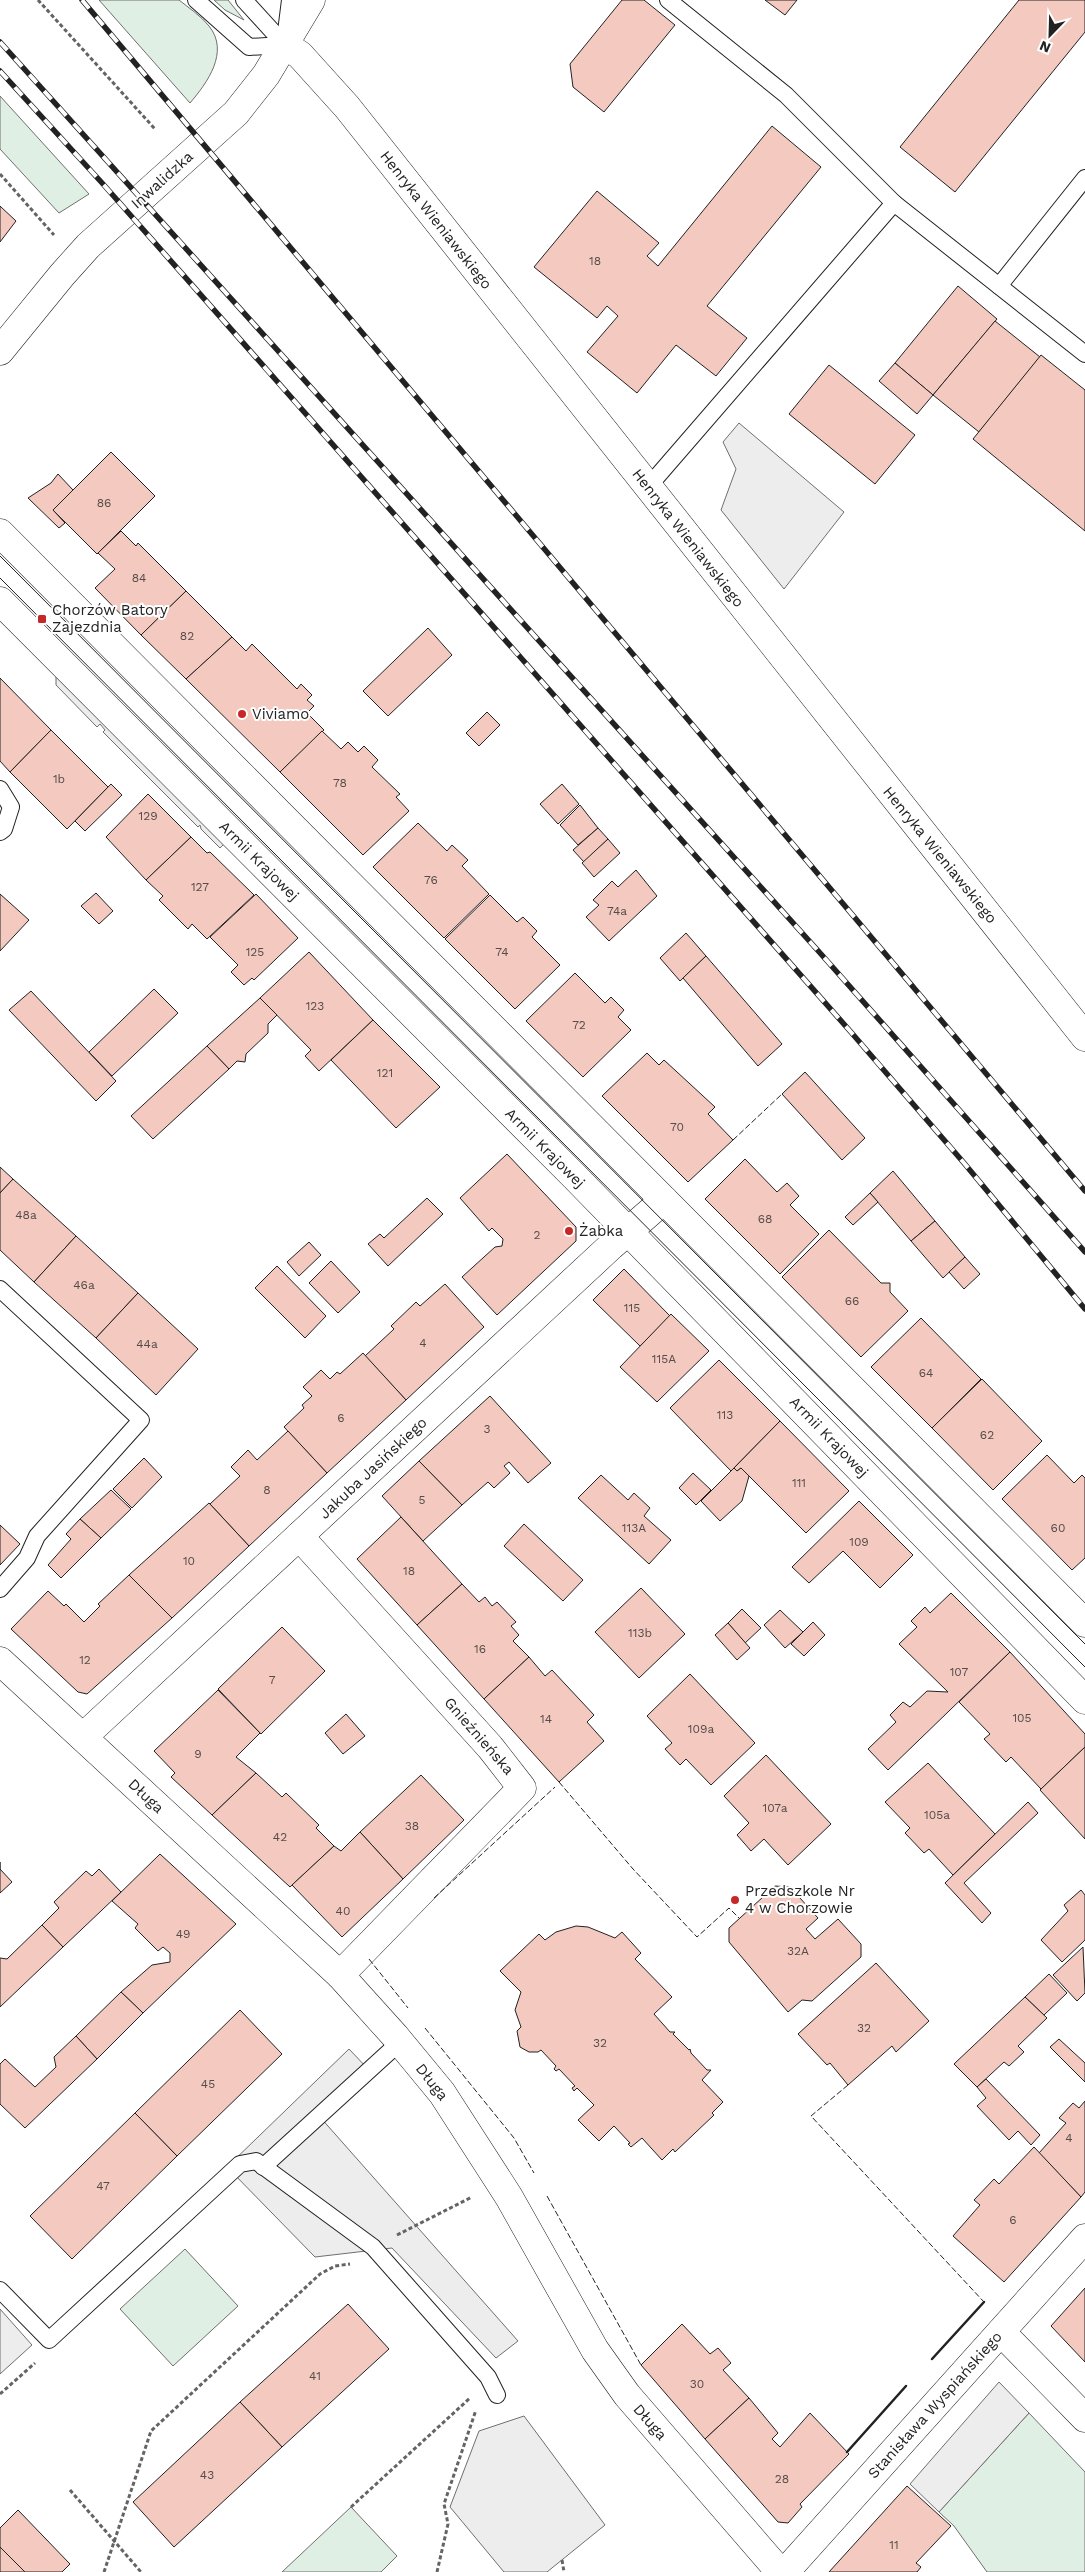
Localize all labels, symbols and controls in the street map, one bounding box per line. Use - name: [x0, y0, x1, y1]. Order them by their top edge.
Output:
- north arrow: [1025, 10, 1075, 60]
- text: N: [1037, 38, 1053, 56]
- street label: Inwalidzka: [127, 147, 197, 213]
- street label: Henryka Wieniawskiego: [376, 147, 496, 293]
- house number: 18: [589, 254, 601, 268]
- street label: Henryka Wieniawskiego: [628, 465, 748, 611]
- house number: 86: [97, 496, 111, 510]
- house number: 84: [132, 571, 146, 585]
- place label: Chorzów Batory Zajezdnia: [52, 601, 168, 636]
- marker: Chorzów Batory Zajezdnia: [36, 613, 48, 625]
- house number: 82: [180, 629, 194, 643]
- place label: Viviamo: [252, 705, 309, 723]
- marker: Viviamo: [236, 708, 248, 720]
- house number: 1b: [53, 772, 65, 786]
- house number: 78: [333, 776, 347, 790]
- street label: Henryka Wieniawskiego: [879, 783, 1001, 927]
- house number: 129: [138, 809, 158, 823]
- street label: Armii Krajowej: [215, 817, 303, 905]
- house number: 76: [424, 873, 438, 887]
- house number: 127: [191, 880, 209, 894]
- house number: 74a: [607, 904, 627, 918]
- house number: 125: [246, 945, 264, 959]
- house number: 74: [495, 945, 509, 959]
- house number: 123: [306, 999, 324, 1013]
- house number: 72: [572, 1018, 586, 1032]
- house number: 121: [377, 1066, 393, 1080]
- street label: Armii Krajowej: [501, 1104, 589, 1192]
- house number: 70: [670, 1120, 684, 1134]
- house number: 48a: [15, 1208, 37, 1222]
- house number: 68: [758, 1212, 772, 1226]
- place label: Żabka: [579, 1222, 624, 1240]
- marker: Żabka: [563, 1225, 575, 1237]
- house number: 2: [534, 1228, 541, 1242]
- house number: 46a: [73, 1278, 95, 1292]
- house number: 66: [845, 1294, 859, 1308]
- house number: 115: [624, 1301, 640, 1315]
- house number: 4: [419, 1336, 427, 1350]
- house number: 44a: [136, 1337, 158, 1351]
- house number: 115A: [652, 1352, 676, 1366]
- house number: 64: [919, 1366, 933, 1380]
- street label: Armii Krajowej: [786, 1393, 872, 1481]
- house number: 113: [717, 1408, 733, 1422]
- house number: 6: [337, 1411, 345, 1425]
- street label: Jakuba Jasińskiego: [315, 1413, 431, 1523]
- house number: 3: [484, 1422, 491, 1436]
- house number: 62: [980, 1428, 994, 1442]
- house number: 111: [792, 1476, 806, 1490]
- house number: 8: [263, 1483, 271, 1497]
- house number: 5: [419, 1493, 426, 1507]
- house number: 113A: [622, 1521, 646, 1535]
- house number: 60: [1051, 1521, 1065, 1535]
- house number: 109: [849, 1535, 869, 1549]
- house number: 10: [183, 1554, 195, 1568]
- house number: 18: [403, 1564, 415, 1578]
- house number: 113b: [628, 1626, 652, 1640]
- house number: 16: [474, 1642, 486, 1656]
- house number: 12: [79, 1653, 91, 1667]
- house number: 107: [950, 1665, 969, 1679]
- house number: 7: [269, 1673, 276, 1687]
- street label: Gnieźnieńska: [440, 1694, 518, 1779]
- house number: 105: [1012, 1711, 1032, 1725]
- house number: 14: [540, 1712, 552, 1726]
- house number: 109a: [688, 1722, 714, 1736]
- house number: 9: [194, 1747, 202, 1761]
- street label: Długa: [124, 1775, 168, 1817]
- house number: 107a: [762, 1801, 788, 1815]
- house number: 105a: [924, 1808, 950, 1822]
- house number: 38: [405, 1819, 419, 1833]
- house number: 42: [273, 1830, 287, 1844]
- place label: Przedszkole Nr 4 w Chorzowie: [745, 1882, 855, 1917]
- marker: Przedszkole Nr 4 w Chorzowie: [729, 1894, 741, 1906]
- house number: 40: [336, 1904, 350, 1918]
- house number: 49: [176, 1927, 190, 1941]
- house number: 32A: [787, 1944, 809, 1958]
- house number: 32: [857, 2021, 871, 2035]
- house number: 32: [593, 2036, 607, 2050]
- street label: Długa: [412, 2060, 452, 2105]
- house number: 45: [201, 2077, 215, 2091]
- house number: 4: [1065, 2131, 1073, 2145]
- house number: 47: [96, 2179, 110, 2193]
- house number: 6: [1009, 2213, 1017, 2227]
- street label: Stanisława Wyspiańskiego: [864, 2328, 1006, 2482]
- house number: 41: [309, 2369, 321, 2383]
- house number: 30: [690, 2377, 704, 2391]
- street label: Długa: [629, 2400, 671, 2444]
- house number: 43: [200, 2468, 214, 2482]
- house number: 28: [775, 2472, 789, 2486]
- house number: 11: [889, 2538, 899, 2552]

